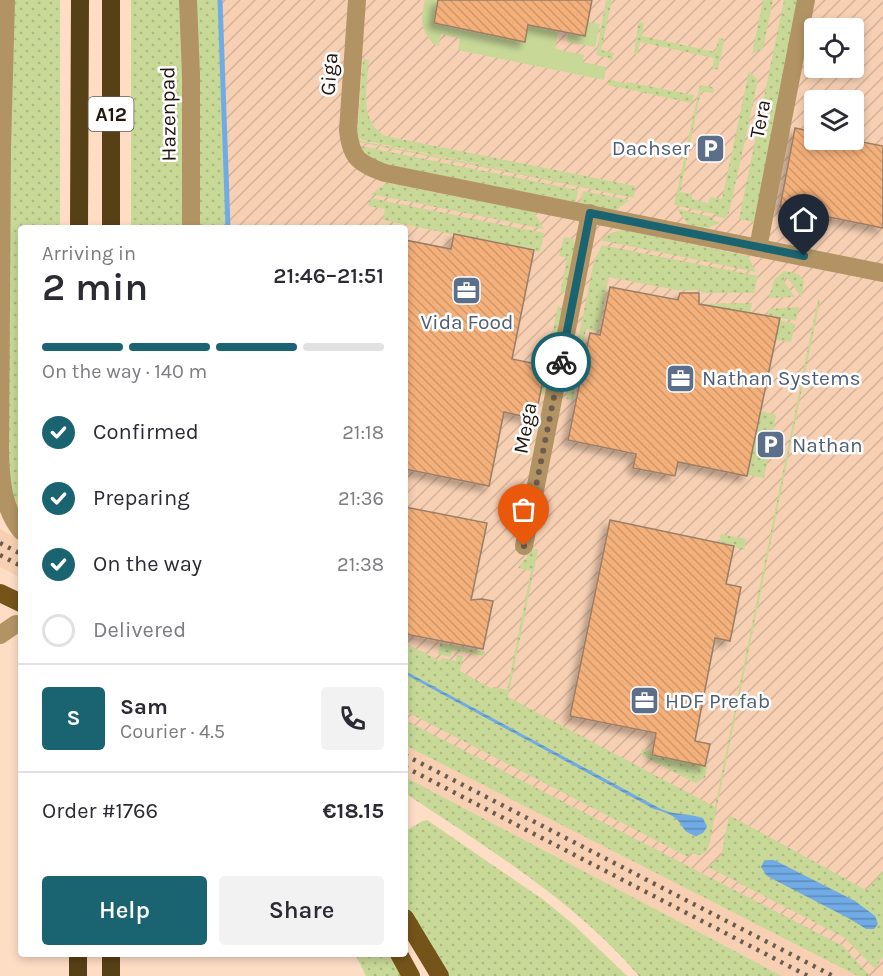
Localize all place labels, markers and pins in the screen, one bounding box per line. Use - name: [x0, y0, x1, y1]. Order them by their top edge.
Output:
- parking icon: Dachser: [695, 132, 727, 164]
- place label: Dachser: [612, 136, 690, 160]
- pin: [778, 194, 829, 256]
- office icon: Vida Food: [451, 275, 483, 307]
- place label: Vida Food: [421, 310, 513, 334]
- office icon: Nathan Systems: [665, 362, 697, 394]
- place label: Nathan Systems: [702, 366, 861, 390]
- parking icon: Nathan: [755, 429, 787, 461]
- place label: Nathan: [792, 433, 863, 457]
- pin: [498, 484, 549, 546]
- office icon: HDF Prefab: [628, 685, 660, 717]
- place label: HDF Prefab: [665, 689, 770, 713]

